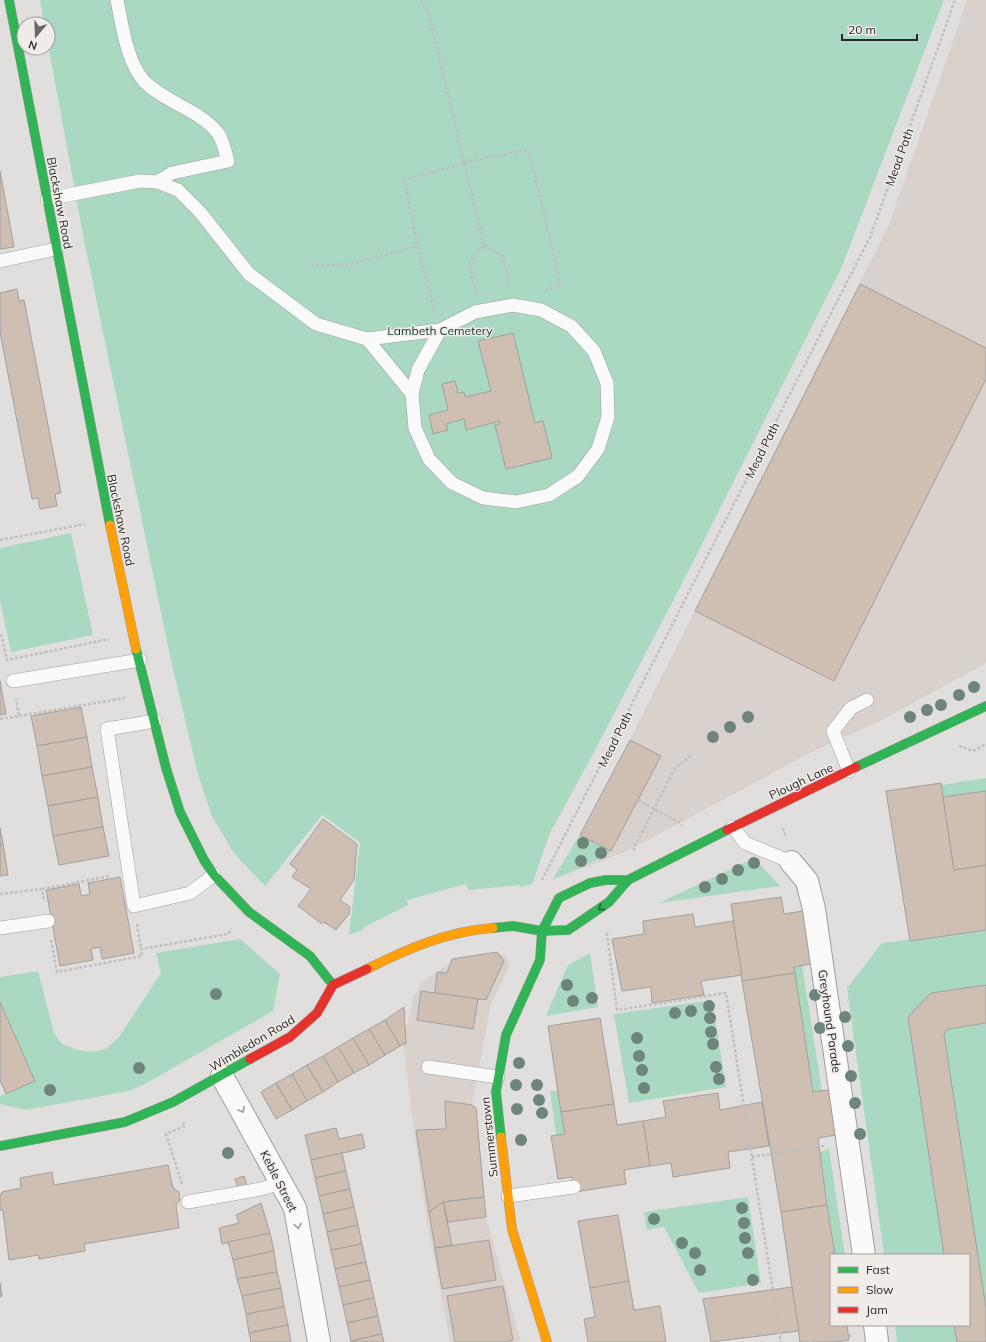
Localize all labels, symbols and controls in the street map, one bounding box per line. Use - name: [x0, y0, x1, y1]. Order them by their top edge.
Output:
- north arrow: [16, 16, 56, 56]
- scale bar: [842, 16, 917, 42]
- text: 20 m: [848, 22, 876, 37]
- text: N: [27, 37, 39, 53]
- street label: Mead Path: [882, 126, 916, 188]
- street label: Blackshaw Road: [44, 156, 76, 250]
- park label: Lambeth Cemetery: [387, 323, 493, 338]
- street label: Mead Path: [742, 420, 782, 480]
- street label: Blackshaw Road: [104, 473, 138, 567]
- street label: Mead Path: [595, 709, 635, 769]
- street label: Plough Lane: [766, 760, 836, 802]
- one-way arrow: [598, 903, 605, 911]
- street label: Greyhound Parade: [815, 968, 845, 1074]
- street label: Wimbledon Road: [207, 1012, 297, 1074]
- street label: Summerstown: [477, 1096, 501, 1178]
- one-way arrow: [237, 1106, 244, 1113]
- street label: Keble Street: [257, 1148, 301, 1214]
- one-way arrow: [293, 1223, 302, 1229]
- legend: [830, 1254, 970, 1326]
- text: Fast: [866, 1262, 890, 1277]
- text: Slow: [866, 1282, 894, 1297]
- text: Jam: [866, 1302, 888, 1317]

